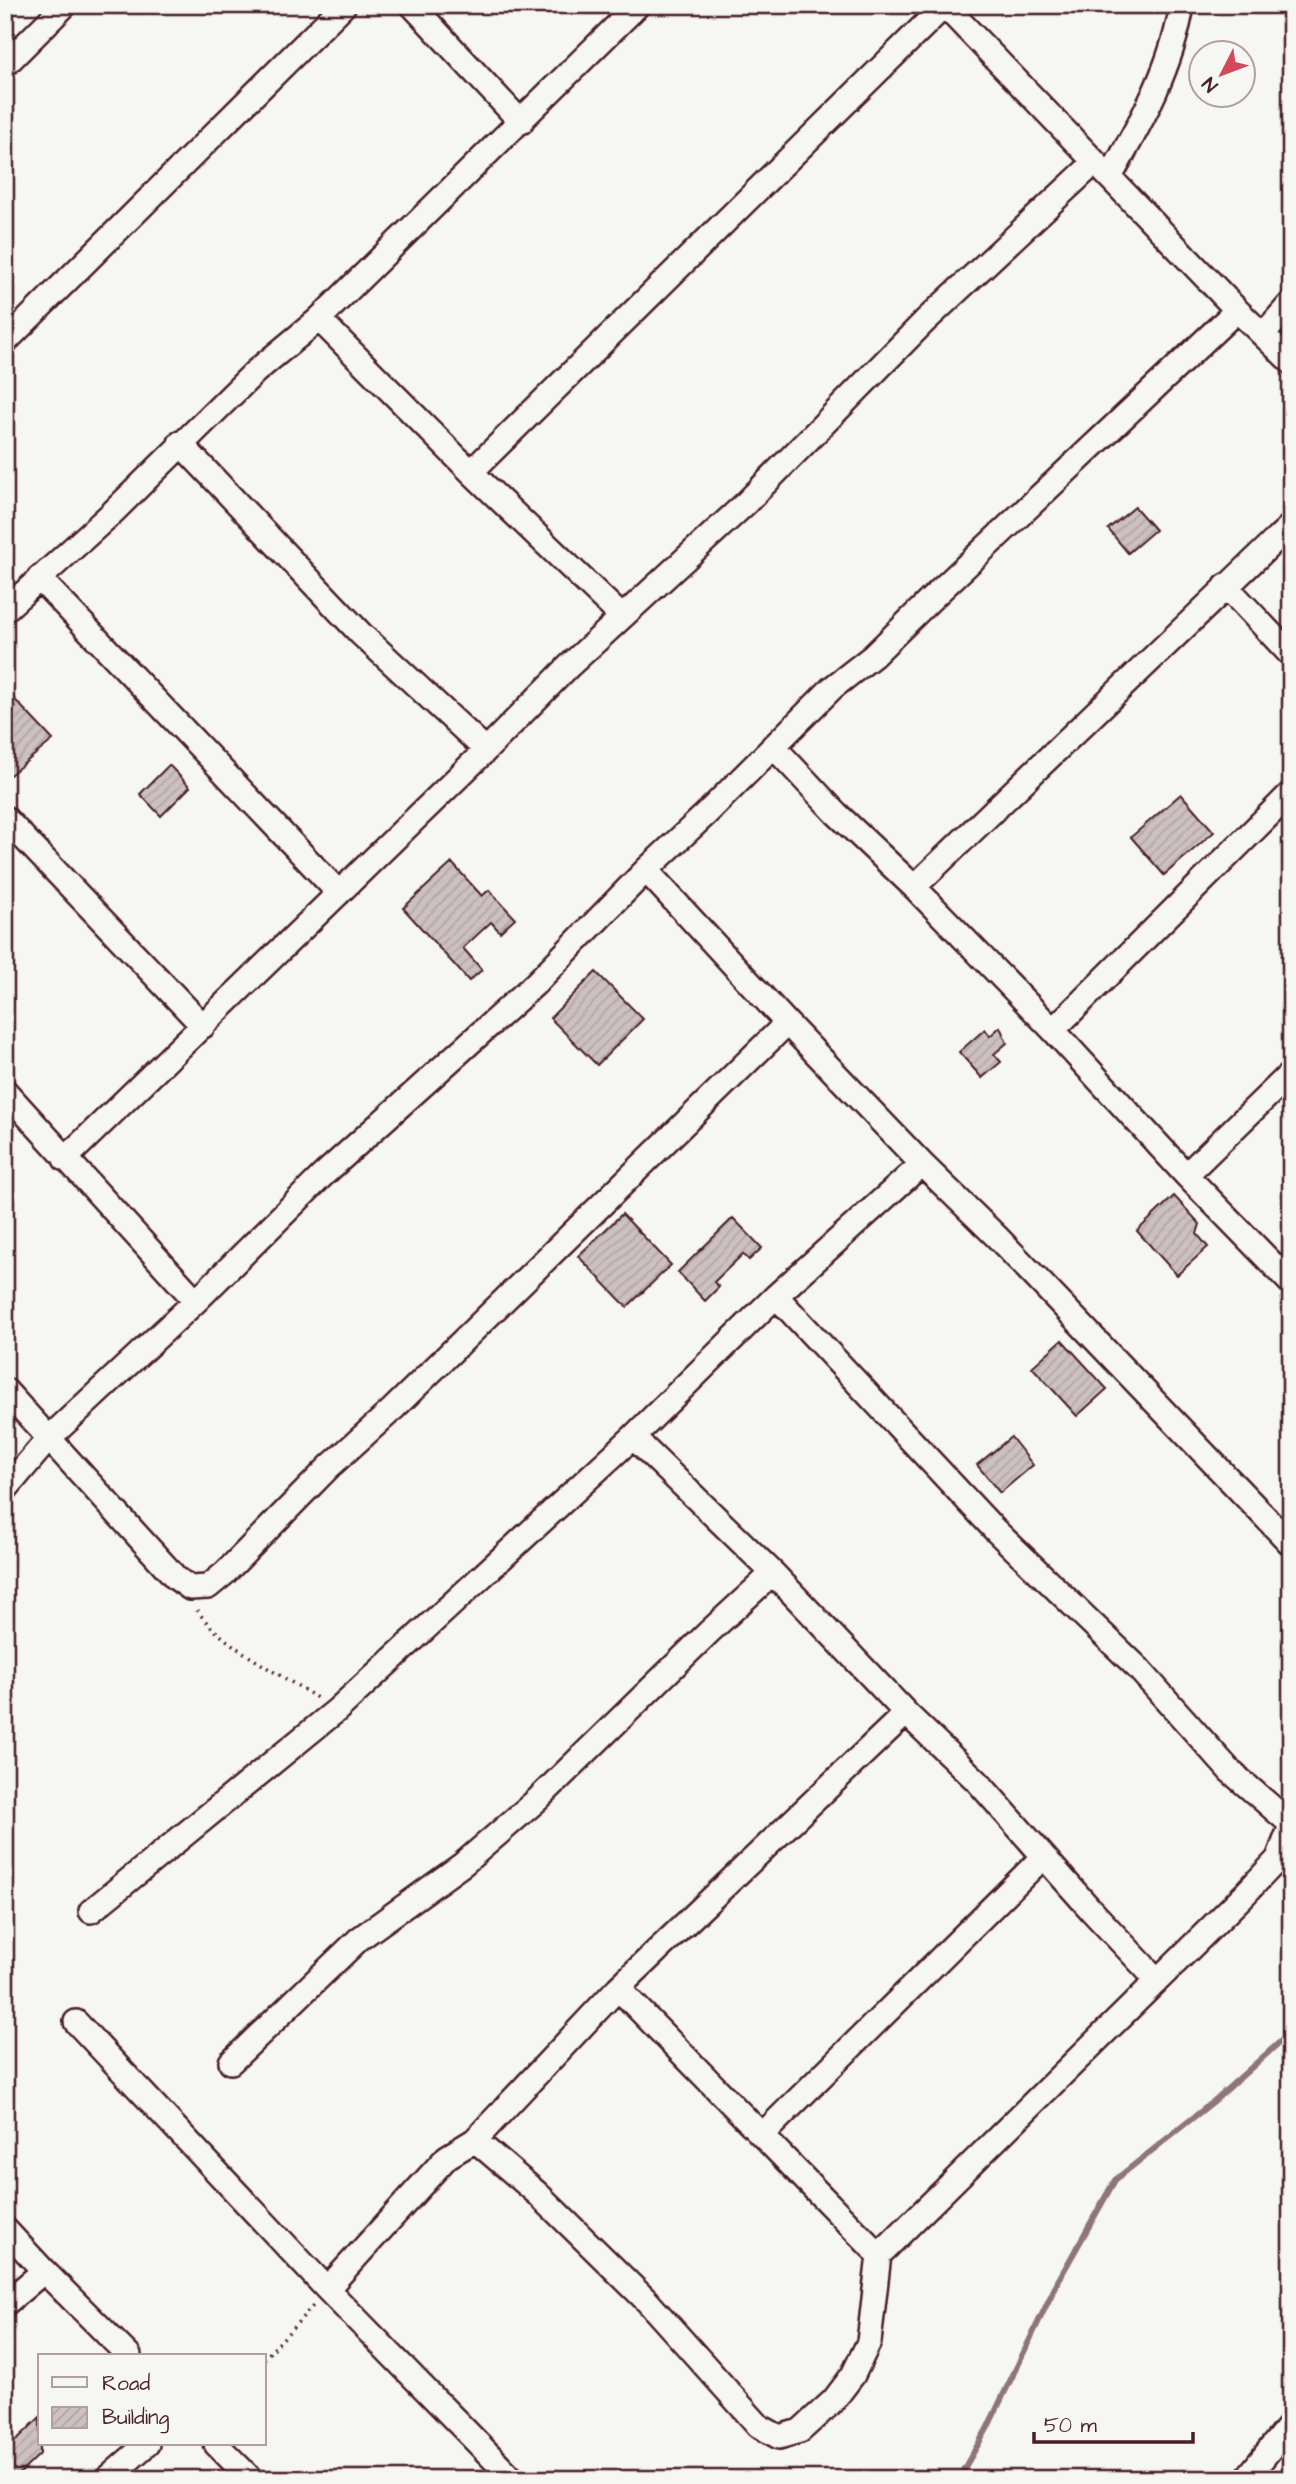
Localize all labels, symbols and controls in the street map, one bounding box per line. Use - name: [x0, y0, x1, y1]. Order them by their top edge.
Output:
- north arrow: [1188, 38, 1258, 108]
- text: N: [1196, 71, 1225, 98]
- legend: [38, 2354, 266, 2446]
- text: Road: [102, 2369, 150, 2398]
- scale bar: [1034, 2400, 1193, 2444]
- text: Building: [102, 2403, 170, 2434]
- text: 50 m: [1044, 2411, 1098, 2440]

